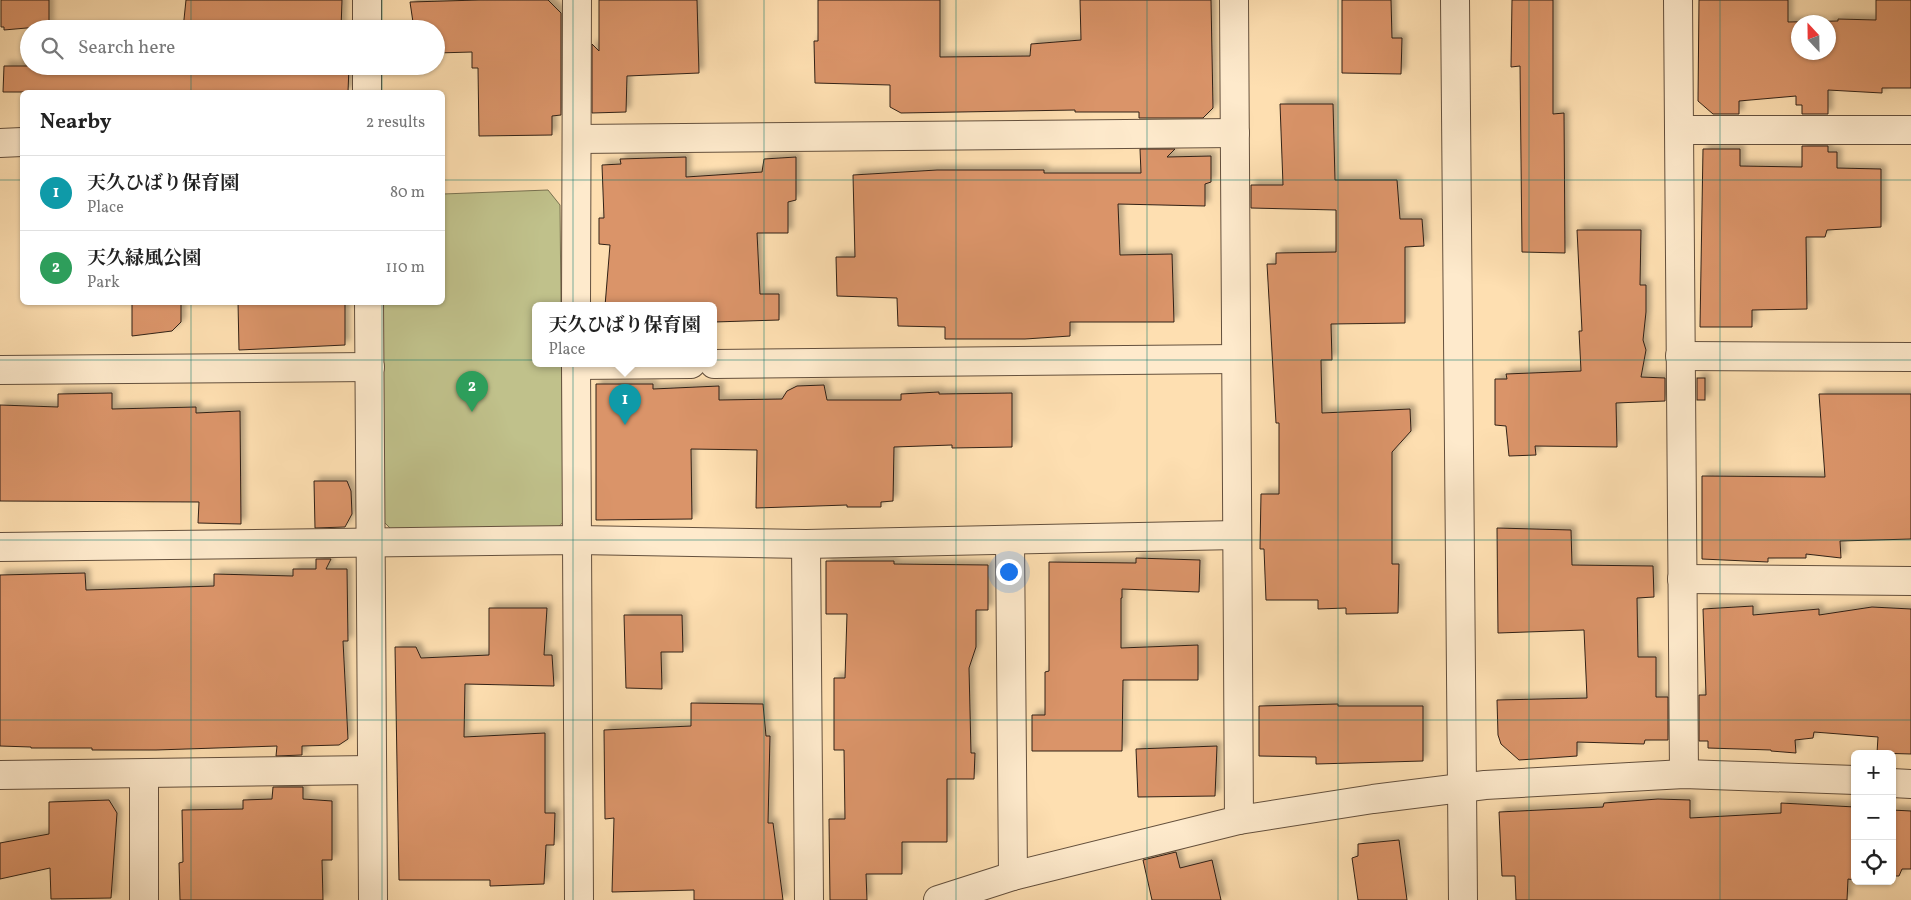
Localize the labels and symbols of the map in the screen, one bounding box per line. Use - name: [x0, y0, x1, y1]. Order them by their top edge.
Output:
- north arrow: [1791, 15, 1836, 60]
- pin: 2: [456, 371, 488, 412]
- pin: 1: [609, 384, 641, 425]
- your location: [996, 559, 1022, 585]

